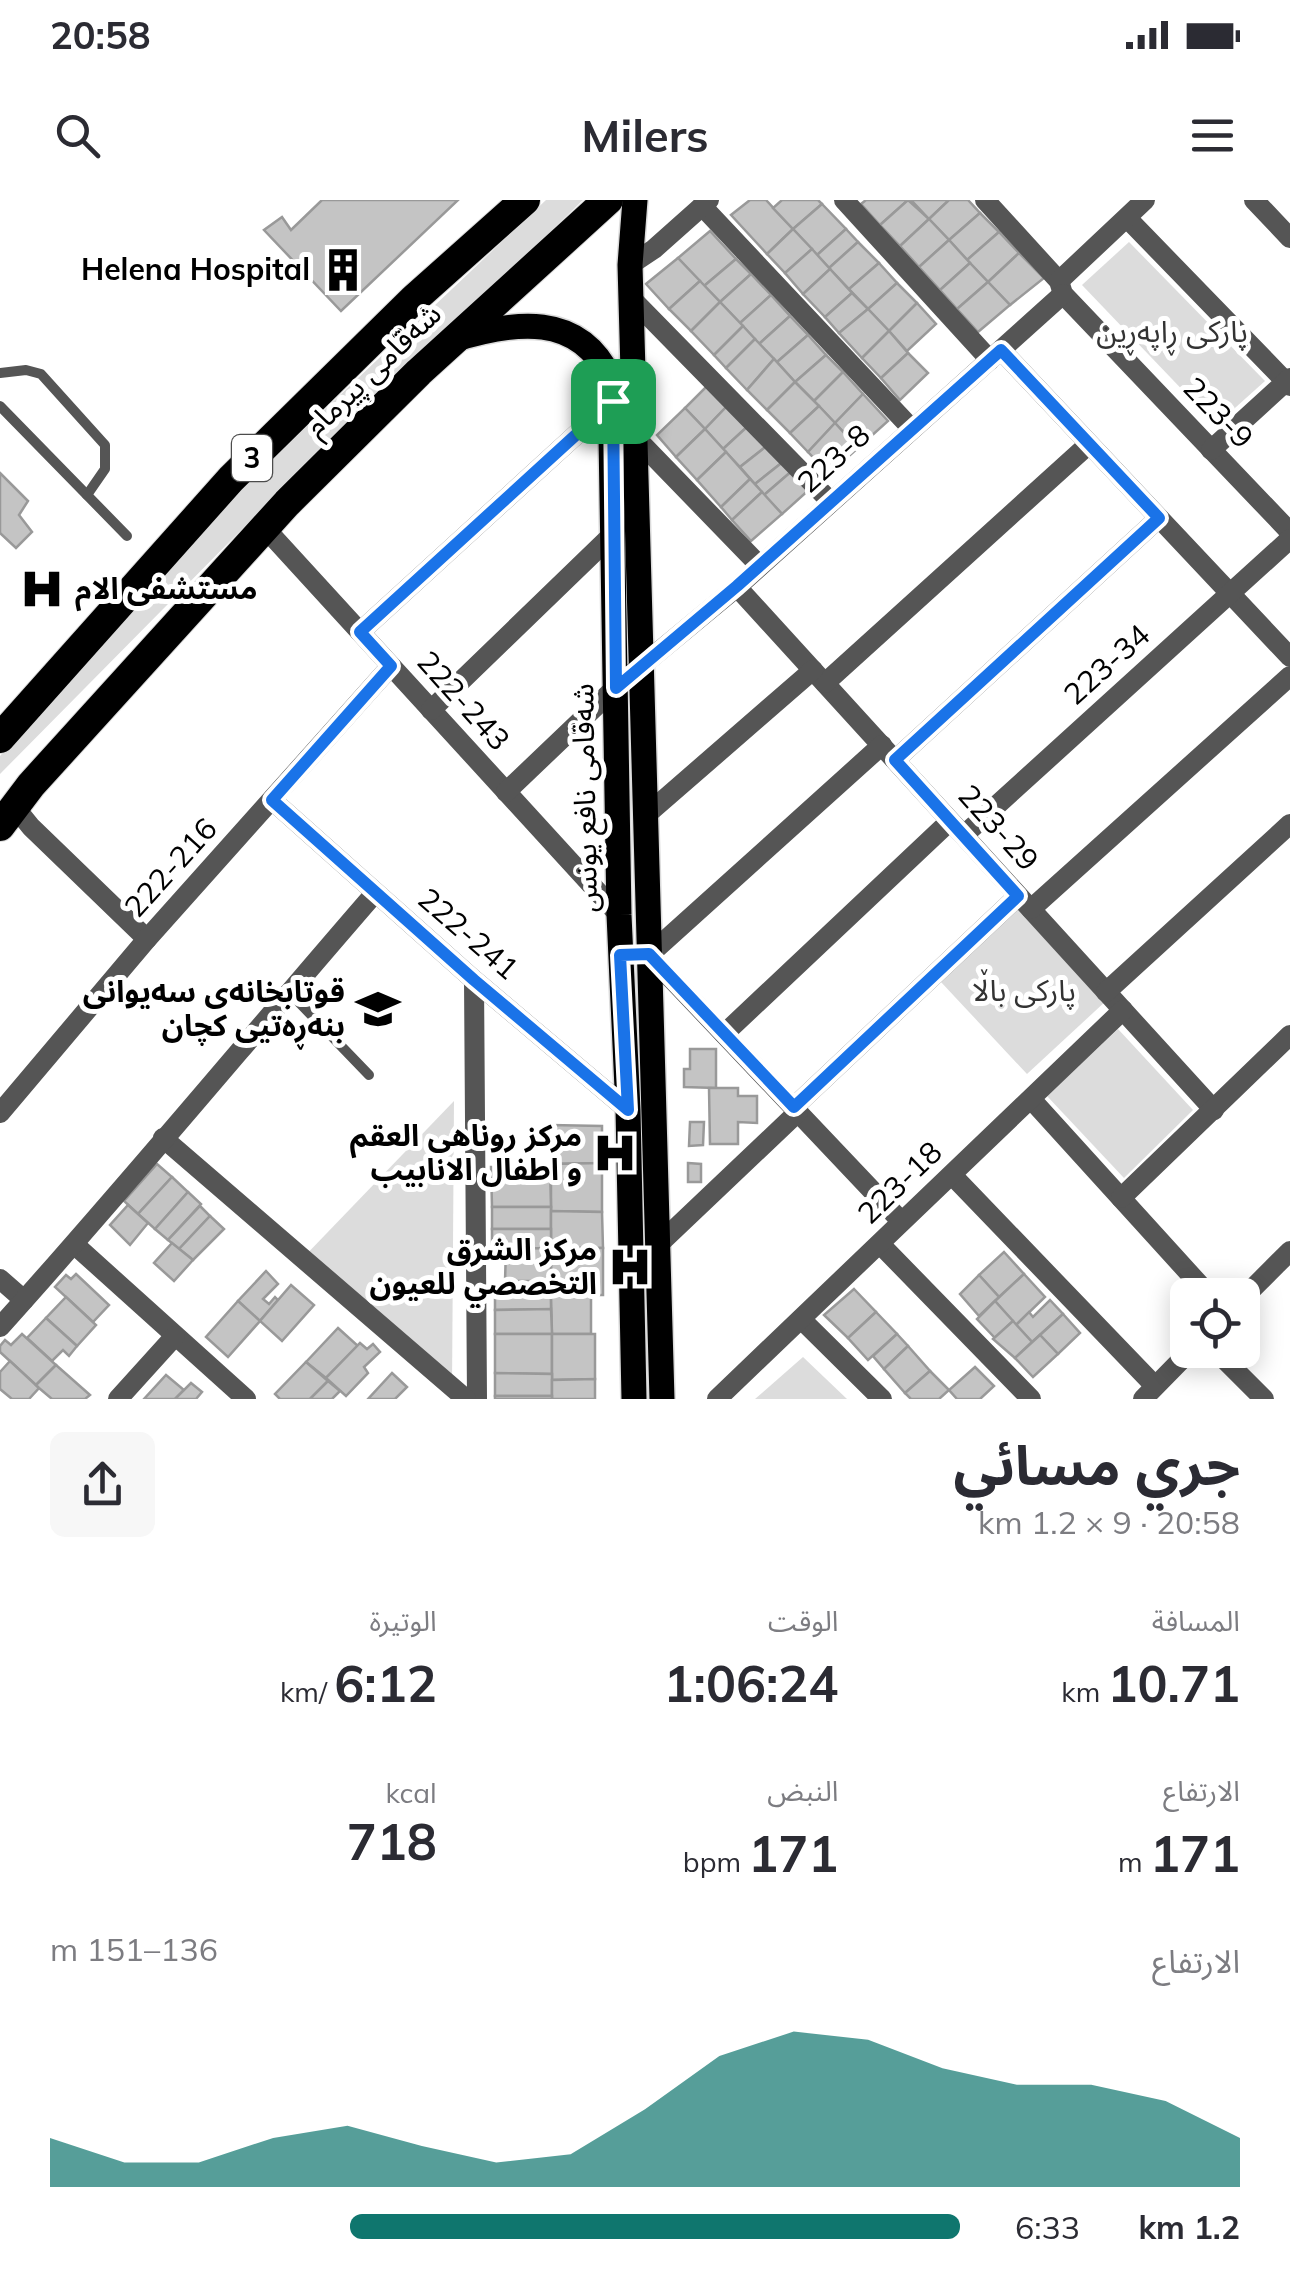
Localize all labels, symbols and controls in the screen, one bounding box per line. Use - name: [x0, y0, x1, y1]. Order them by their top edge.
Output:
- text: 20:58: [50, 11, 151, 59]
- text: Milers: [581, 107, 709, 163]
- icon: search: [50, 108, 105, 163]
- icon: menu: [1185, 108, 1240, 163]
- building icon: Helena Hospital: [319, 246, 367, 294]
- place label: Helena Hospital: [81, 250, 310, 288]
- street label: شەقامی پیرمام: [296, 295, 451, 447]
- park label: پارکی ڕاپەڕین: [1096, 312, 1248, 356]
- pin: [571, 359, 656, 444]
- street label: 223-9: [1176, 369, 1262, 456]
- icon: arrive: [586, 374, 641, 429]
- street label: 223-8: [789, 416, 878, 501]
- road number: 3: [232, 435, 272, 481]
- hospital icon: مستشفى الام: [18, 565, 66, 613]
- place label: مستشفى الام: [75, 569, 258, 612]
- street label: 223-34: [1055, 616, 1157, 713]
- street label: 222-243: [409, 643, 518, 758]
- street label: شەقامی نافع یونس: [563, 683, 609, 913]
- street label: 223-29: [950, 776, 1047, 878]
- street label: 222-216: [116, 810, 225, 925]
- street label: 222-241: [411, 879, 527, 987]
- park label: پارکی باڵا: [972, 969, 1076, 1010]
- place label: قوتابخانەی سەیوانی بنەڕەتیی کچان: [83, 972, 345, 1050]
- school or university icon: قوتابخانەی سەیوانی بنەڕەتیی کچان: [354, 985, 402, 1033]
- place label: مركز روناهي العقم و اطفال الانابيب: [350, 1116, 582, 1188]
- hospital icon: مركز روناهي العقم و اطفال الانابيب: [591, 1129, 639, 1177]
- street label: 223-18: [849, 1133, 949, 1232]
- place label: مركز الشرق التخصصي للعيون: [370, 1230, 597, 1308]
- hospital icon: مركز الشرق التخصصي للعيون: [606, 1243, 654, 1291]
- map controls: [1170, 1278, 1260, 1368]
- button: locate: [1170, 1278, 1260, 1368]
- text: جري مسائي: [953, 1430, 1240, 1499]
- button: share: [50, 1432, 155, 1537]
- text: 20:58 · 9 × 1.2 km: [978, 1502, 1240, 1542]
- text: الوتيرة: [369, 1603, 437, 1638]
- text: الوقت: [768, 1603, 838, 1638]
- text: المسافة: [1152, 1603, 1240, 1638]
- text: 6:12: [334, 1652, 437, 1715]
- text: 1:06:24: [664, 1652, 838, 1715]
- text: 10.71: [1108, 1652, 1240, 1715]
- text: /km: [280, 1674, 334, 1709]
- text: km: [1061, 1674, 1108, 1709]
- text: النبض: [767, 1773, 838, 1808]
- text: الارتفاع: [1163, 1773, 1240, 1808]
- text: kcal: [385, 1775, 437, 1810]
- text: 718: [347, 1810, 437, 1873]
- text: 171: [748, 1822, 838, 1885]
- text: 171: [1150, 1822, 1240, 1885]
- text: bpm: [683, 1844, 748, 1879]
- text: m: [1118, 1844, 1150, 1879]
- text: 136–151 m: [50, 1929, 218, 1969]
- text: الارتفاع: [1152, 1941, 1240, 1981]
- text: 6:33: [1015, 2207, 1080, 2247]
- text: 1.2 km: [1138, 2207, 1240, 2247]

